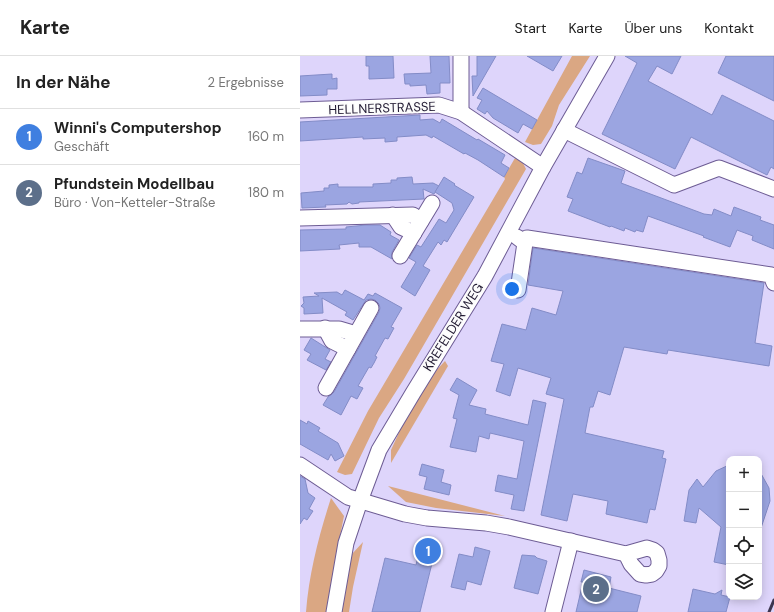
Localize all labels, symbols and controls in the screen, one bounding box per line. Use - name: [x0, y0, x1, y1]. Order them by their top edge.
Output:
- text: Karte: [20, 15, 70, 40]
- text: Start: [515, 19, 546, 37]
- text: Karte: [568, 19, 602, 37]
- text: Über uns: [624, 19, 682, 37]
- text: Kontakt: [704, 19, 754, 37]
- text: In der Nähe: [16, 71, 111, 93]
- text: 2 Ergebnisse: [208, 74, 284, 91]
- street label: HELLNERSTRASSE: [328, 98, 436, 118]
- text: Winni's Computershop: [54, 118, 222, 138]
- text: 1: [27, 128, 31, 145]
- text: 160 m: [248, 128, 284, 145]
- text: Geschäft: [54, 138, 109, 155]
- text: Pfundstein Modellbau: [54, 174, 214, 194]
- text: 2: [25, 184, 33, 201]
- text: 180 m: [248, 184, 284, 201]
- text: Büro · Von-Ketteler-Straße: [54, 194, 215, 211]
- your location: [502, 279, 522, 299]
- street label: KREFELDER WEG: [419, 280, 487, 374]
- map controls: [726, 456, 762, 600]
- button: +: [726, 456, 762, 492]
- button: −: [726, 492, 762, 528]
- button: locate: [726, 528, 762, 564]
- pin: 1: [415, 536, 441, 566]
- button: layers: [726, 564, 762, 600]
- pin: 2: [583, 574, 609, 604]

